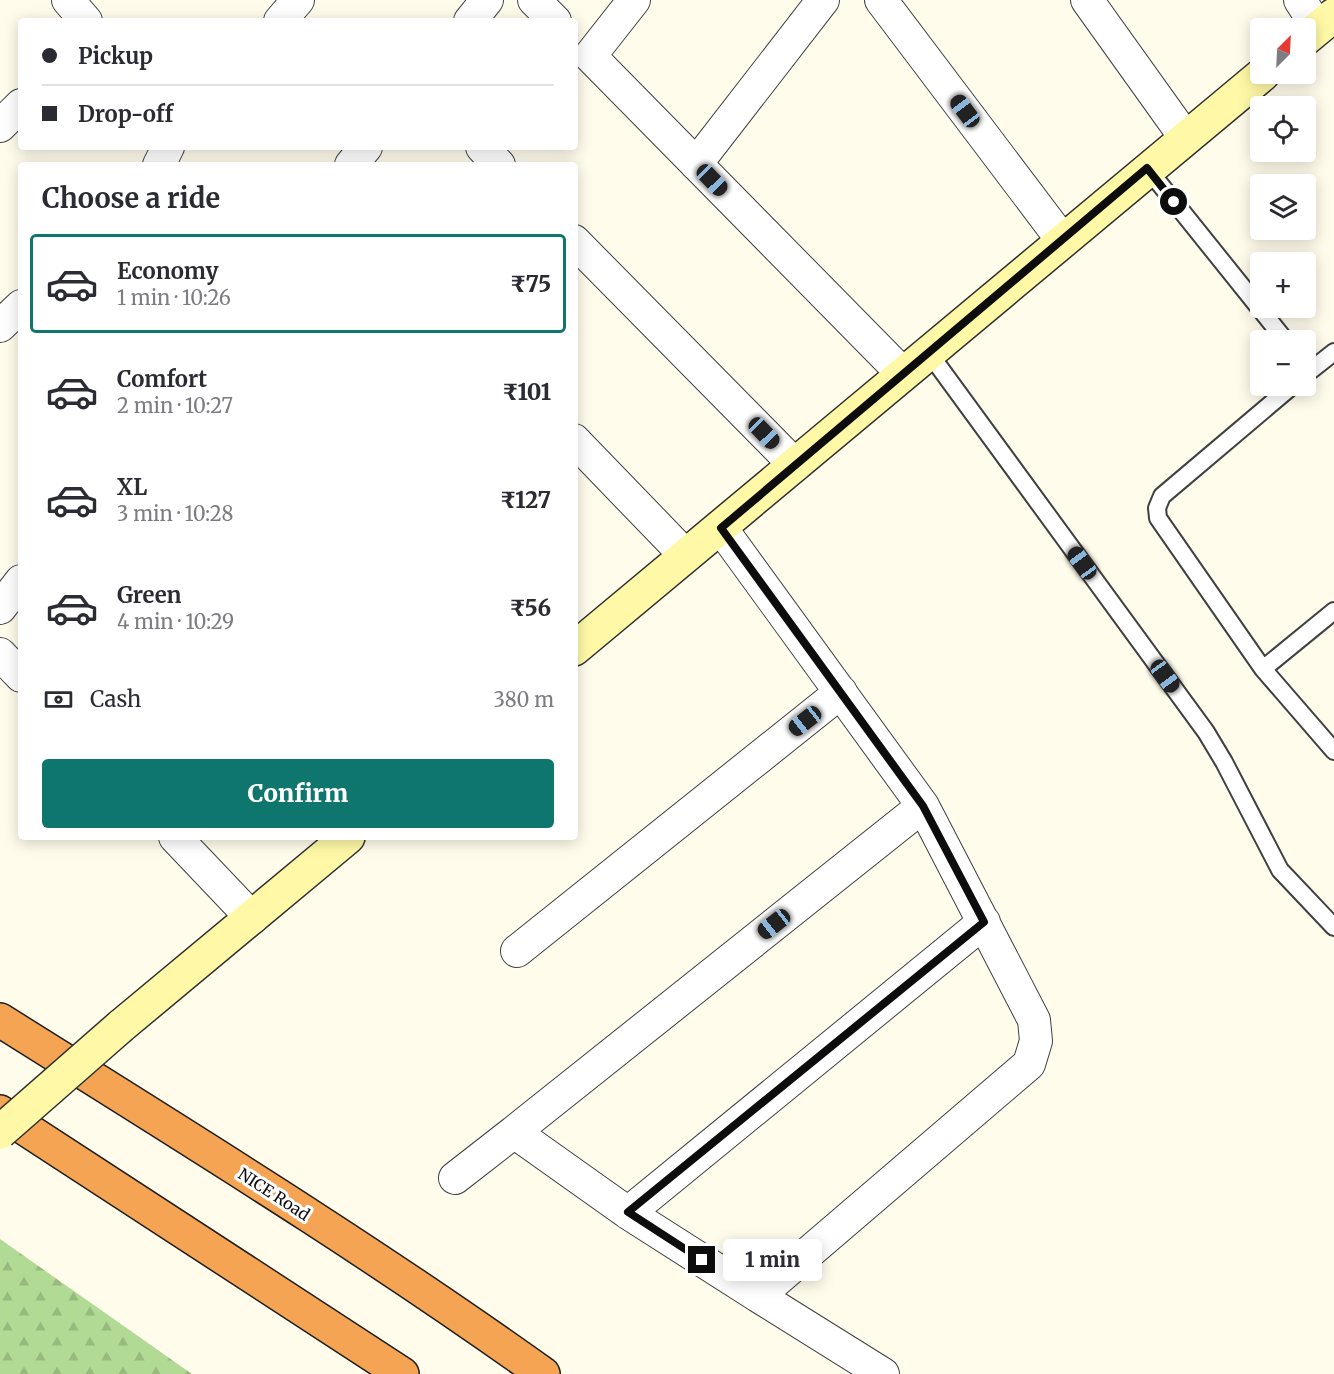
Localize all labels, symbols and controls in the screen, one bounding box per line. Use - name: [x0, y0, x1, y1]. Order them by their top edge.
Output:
- north arrow: [1250, 18, 1316, 84]
- map controls: [1250, 18, 1316, 396]
- text: Pickup: [78, 42, 153, 70]
- car: [947, 91, 983, 131]
- button: locate: [1250, 96, 1316, 162]
- text: Drop-off: [78, 100, 173, 128]
- car: [693, 161, 731, 199]
- button: layers: [1250, 174, 1316, 240]
- text: Choose a ride: [42, 181, 220, 215]
- route start: [1160, 188, 1187, 215]
- button: +: [1250, 252, 1316, 318]
- icon: car: [45, 257, 99, 311]
- text: Economy: [117, 257, 218, 285]
- text: ₹75: [510, 270, 551, 298]
- text: 1 min · 10:26: [117, 285, 231, 310]
- button: −: [1250, 330, 1316, 396]
- icon: car: [45, 365, 99, 419]
- text: Comfort: [117, 365, 207, 393]
- text: ₹101: [502, 378, 551, 406]
- text: 2 min · 10:27: [117, 393, 233, 418]
- car: [745, 414, 783, 452]
- icon: car: [45, 473, 99, 527]
- text: XL: [117, 473, 147, 501]
- text: ₹127: [500, 486, 551, 514]
- text: 3 min · 10:28: [117, 501, 233, 526]
- car: [1064, 543, 1100, 583]
- icon: car: [45, 581, 99, 635]
- text: Green: [117, 581, 181, 609]
- text: ₹56: [510, 594, 551, 622]
- text: 4 min · 10:29: [117, 609, 234, 634]
- car: [1147, 656, 1183, 696]
- icon: cash: [42, 683, 75, 716]
- text: Cash: [90, 685, 141, 713]
- text: 380 m: [493, 687, 554, 712]
- car: [785, 703, 825, 739]
- button: Confirm: [42, 759, 554, 828]
- car: [754, 906, 794, 942]
- street label: NICE Road: [234, 1163, 314, 1225]
- callout: 1 min: [723, 1239, 822, 1281]
- route end: [688, 1246, 715, 1273]
- text: 1 min: [745, 1247, 800, 1272]

